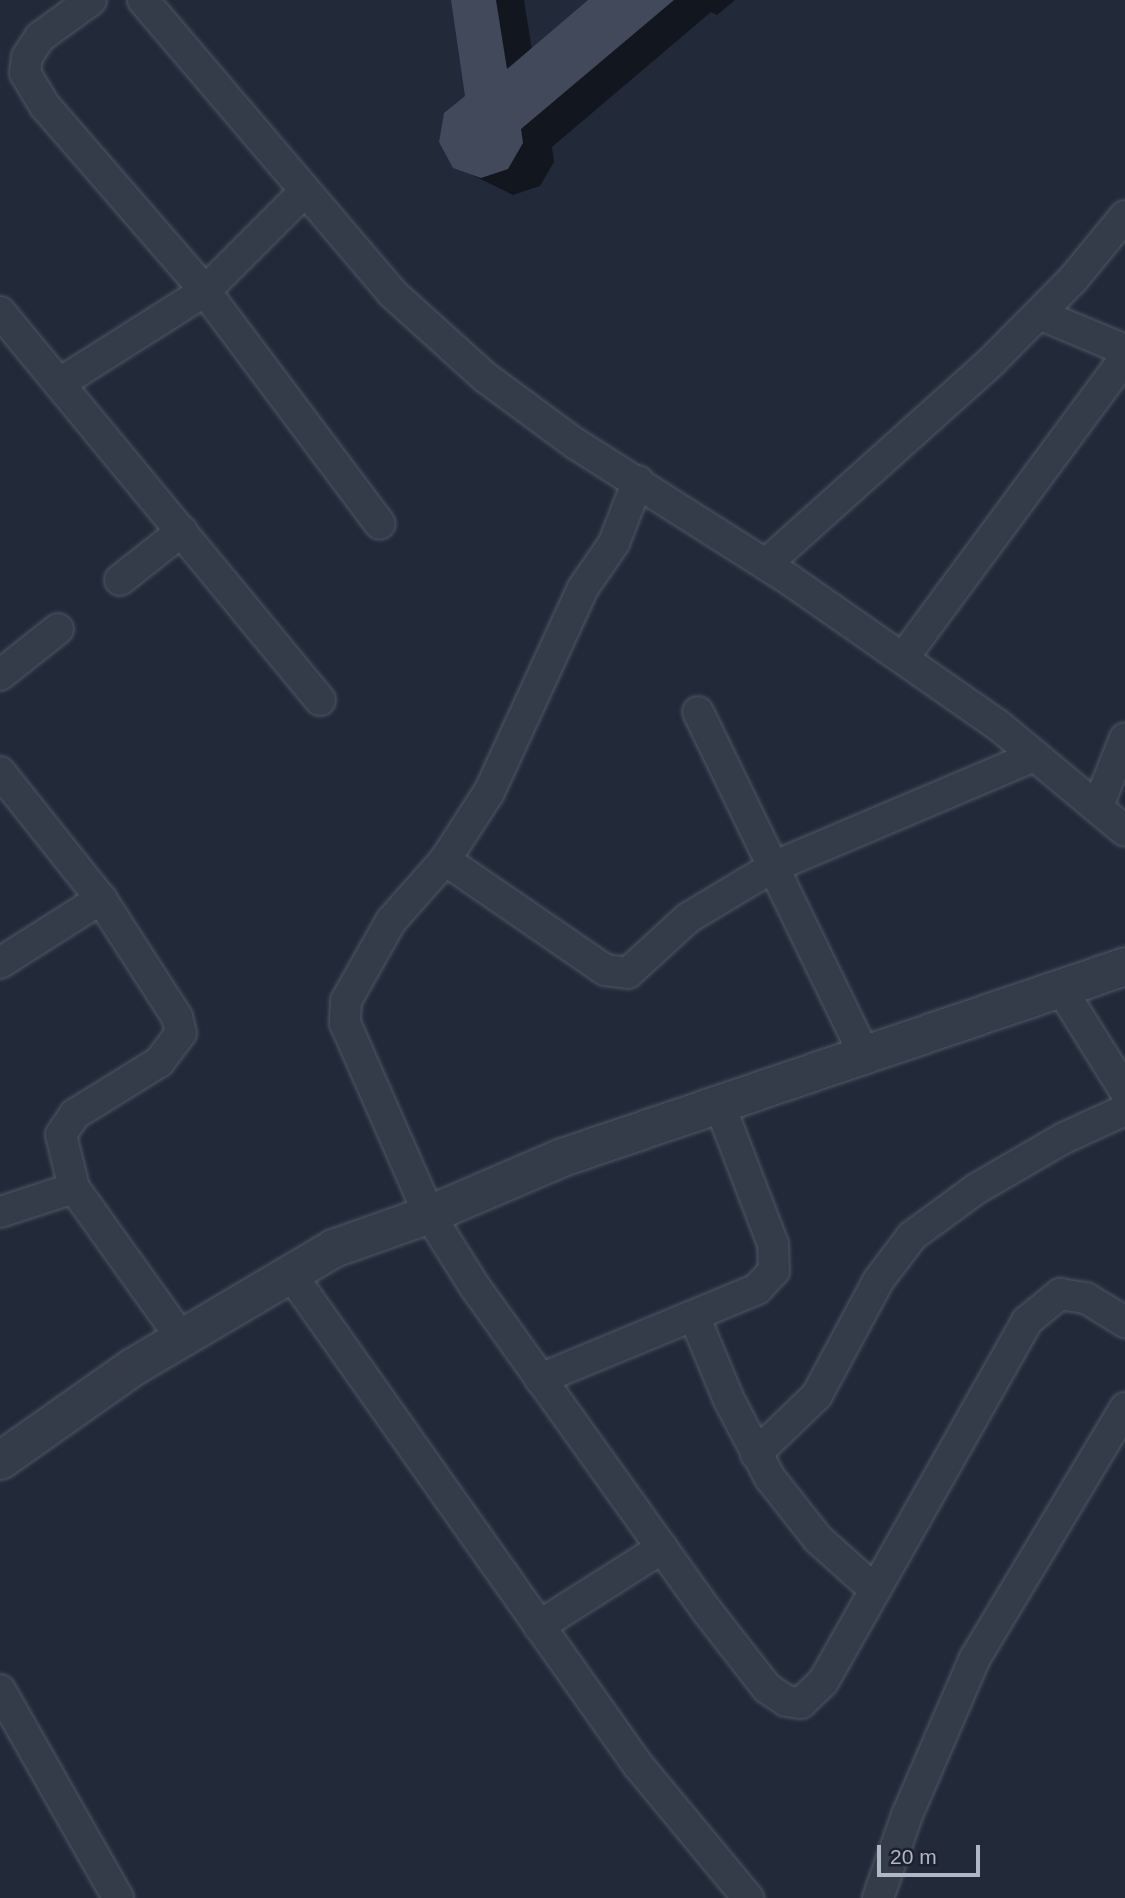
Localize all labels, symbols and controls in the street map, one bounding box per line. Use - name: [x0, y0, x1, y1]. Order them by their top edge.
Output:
- scale bar: [880, 1832, 983, 1876]
- text: 20 m: [890, 1845, 937, 1868]

